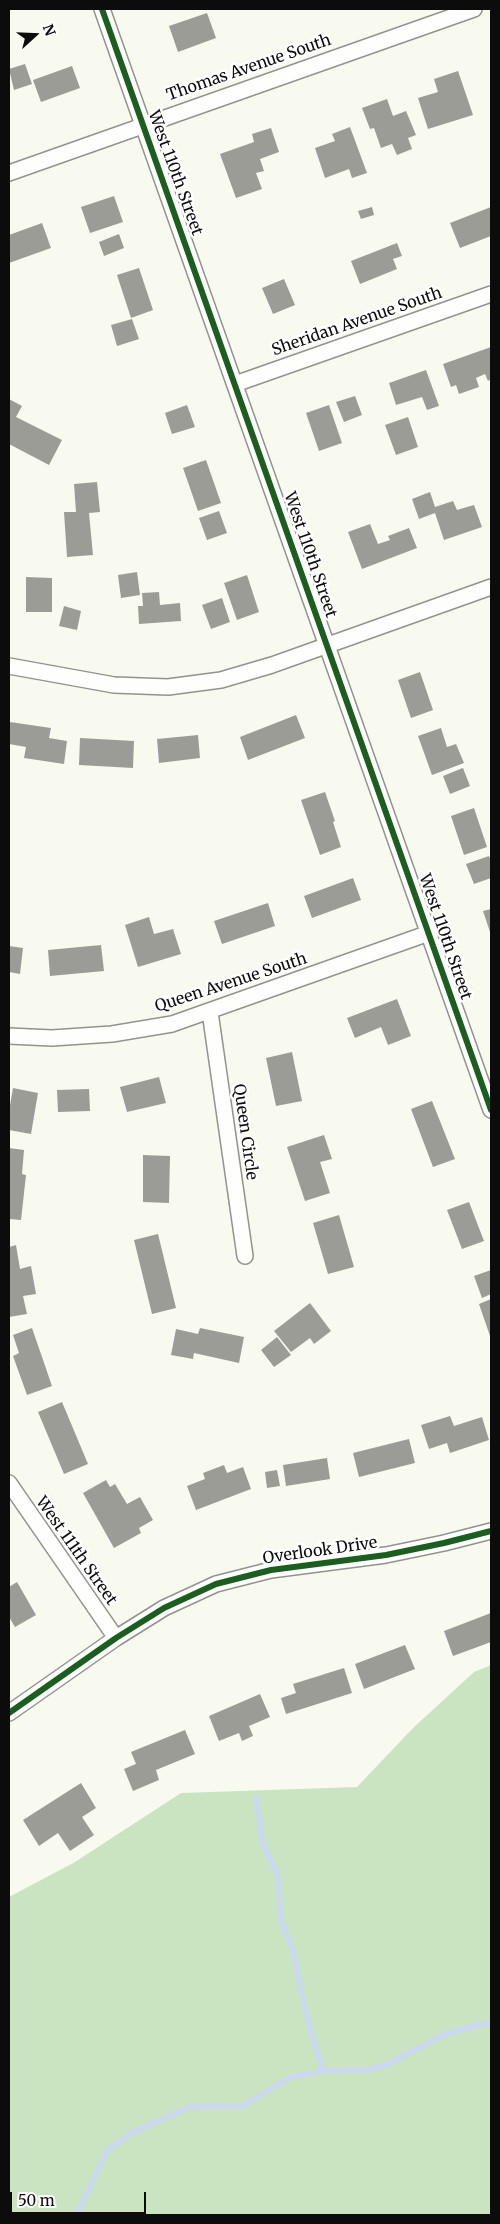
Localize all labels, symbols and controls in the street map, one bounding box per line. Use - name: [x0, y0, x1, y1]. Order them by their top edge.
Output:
- north arrow: [10, 10, 60, 60]
- text: N: [39, 22, 59, 38]
- street label: Thomas Avenue South: [164, 31, 334, 105]
- street label: West 110th Street: [143, 108, 207, 238]
- street label: Sheridan Avenue South: [269, 284, 445, 360]
- street label: West 110th Street: [280, 490, 340, 620]
- street label: West 110th Street: [415, 872, 475, 1002]
- street label: Queen Avenue South: [153, 949, 309, 1017]
- street label: Queen Circle: [229, 1083, 261, 1181]
- street label: West 111th Street: [31, 1493, 121, 1609]
- street label: Overlook Drive: [262, 1533, 378, 1569]
- scale bar: [12, 2182, 149, 2214]
- text: 50 m: [18, 2191, 55, 2210]

